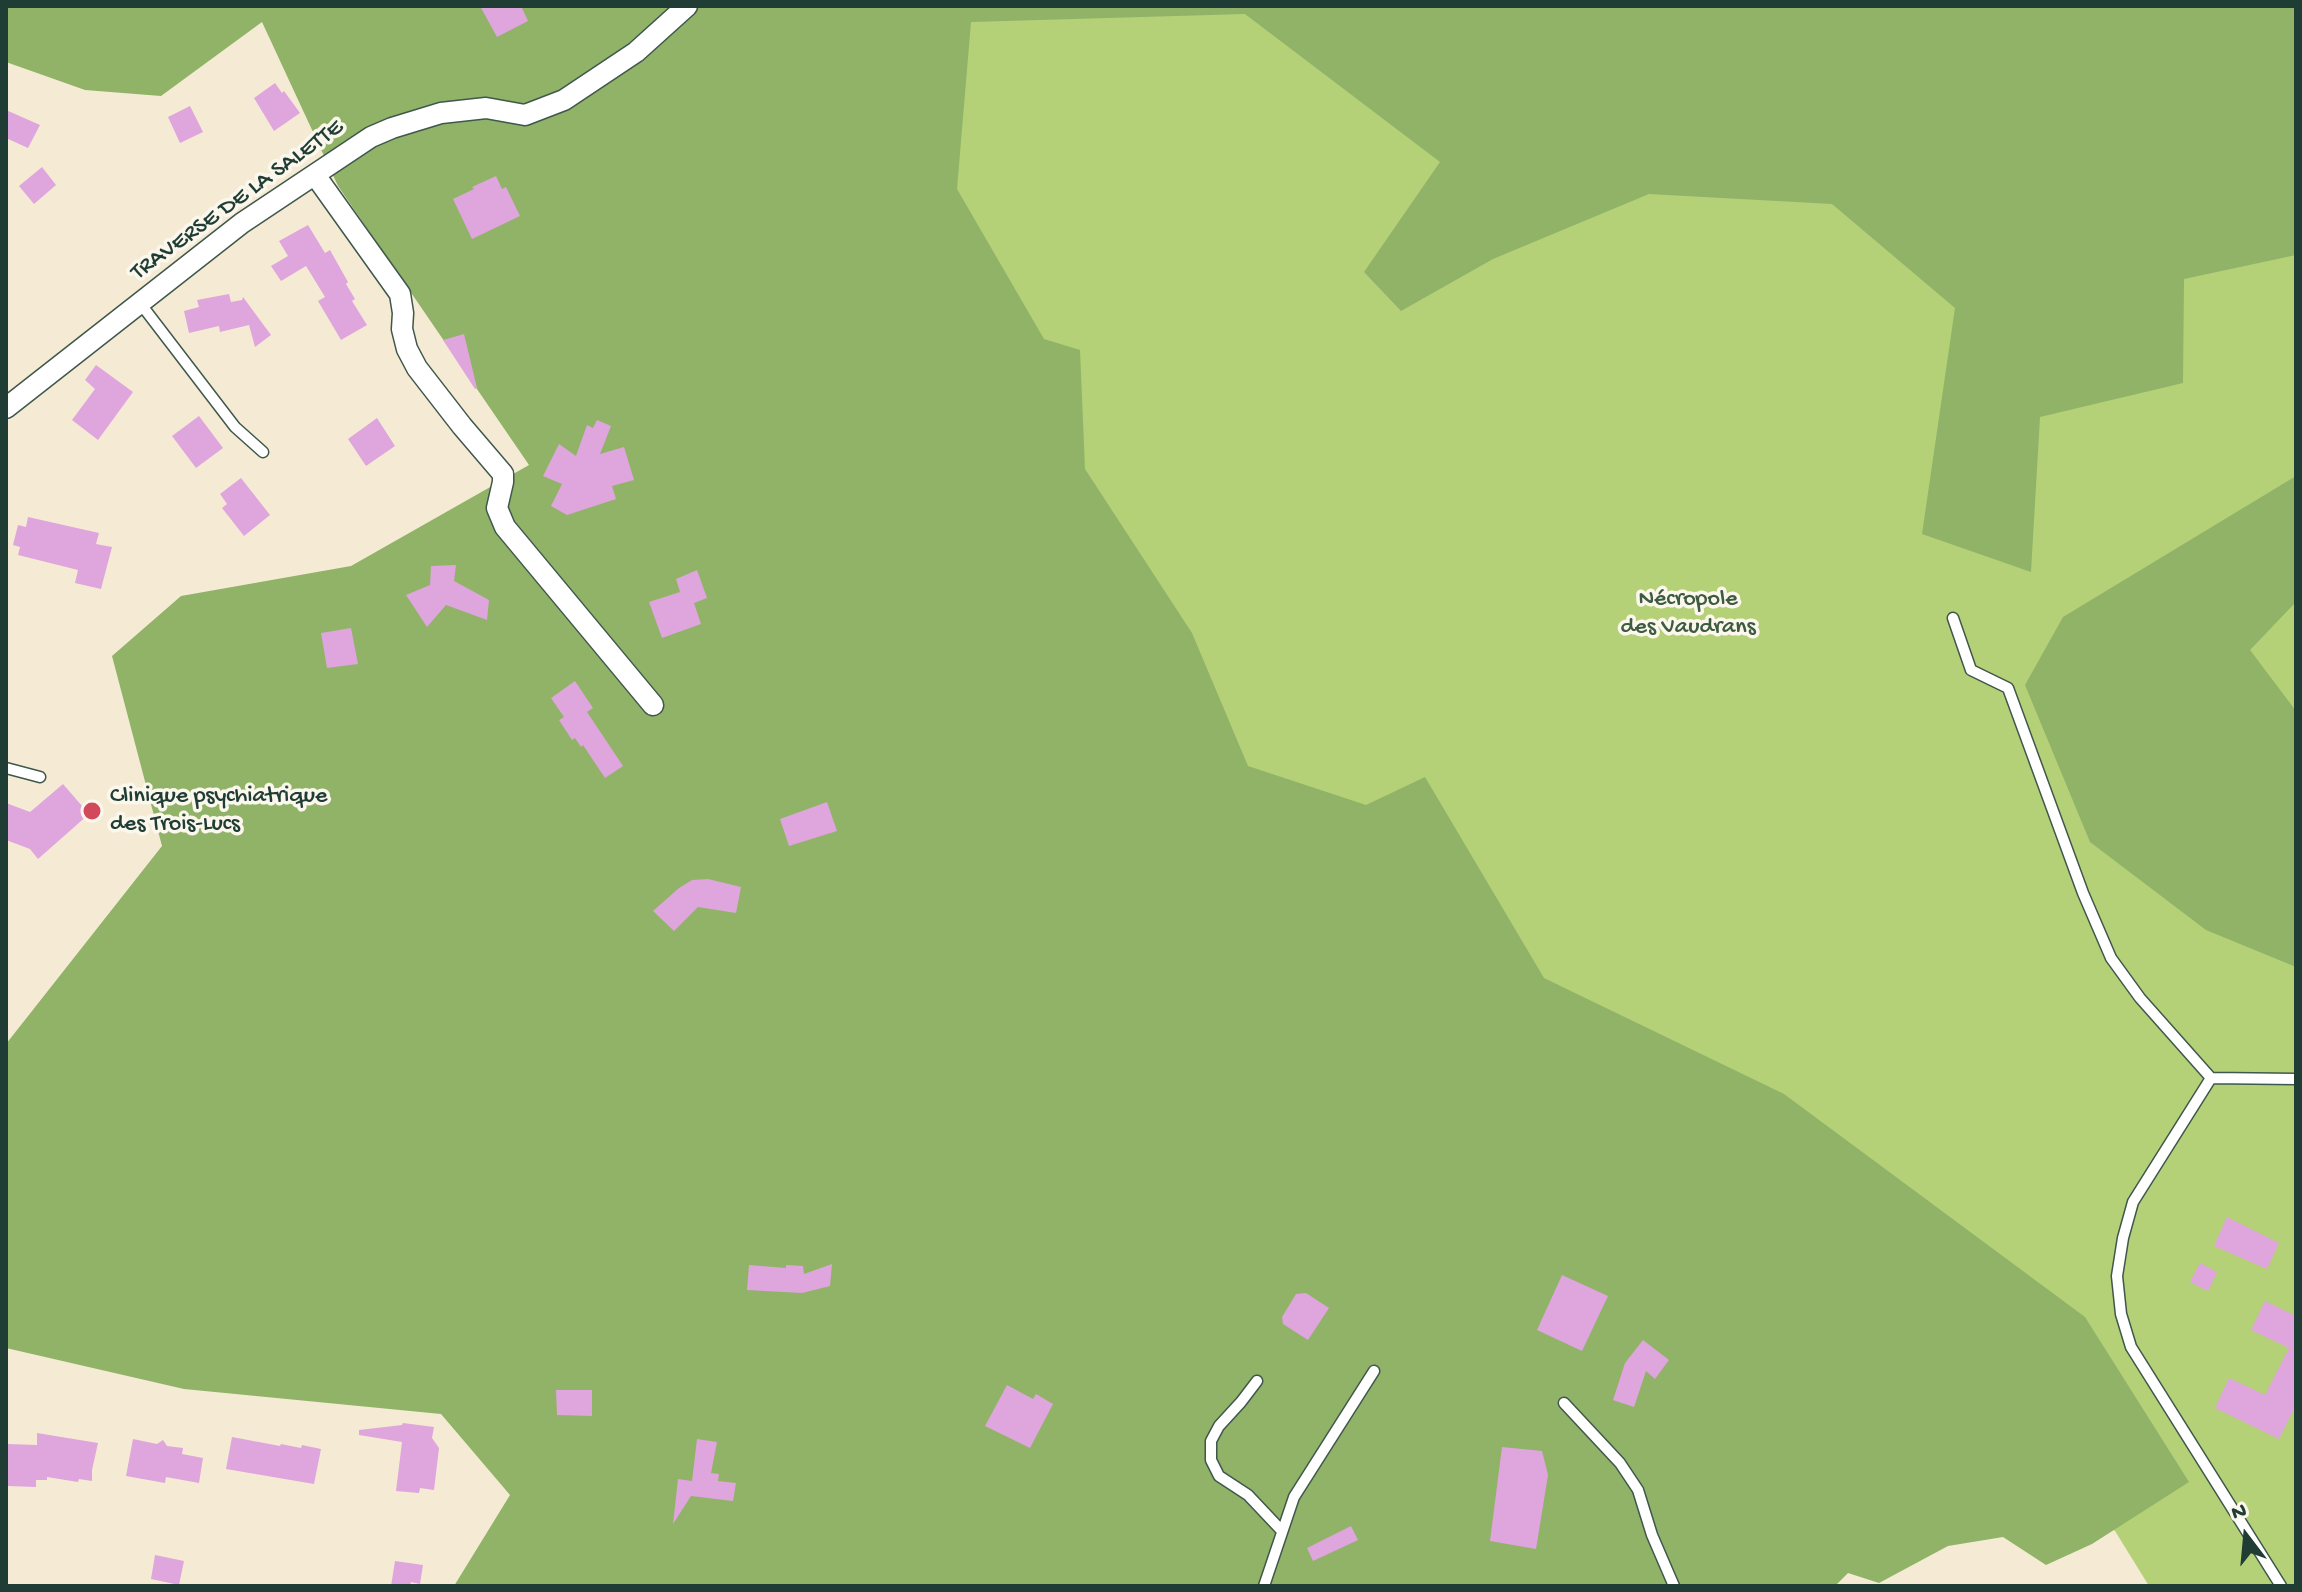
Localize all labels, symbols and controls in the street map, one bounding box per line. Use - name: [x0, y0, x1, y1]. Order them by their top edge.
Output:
- street label: TRAVERSE DE LA SALETTE: [126, 114, 350, 288]
- park label: Nécropole des Vaudrans: [1620, 586, 1756, 642]
- place label: Clinique psychiatrique des Trois-Lucs: [110, 783, 327, 839]
- marker: Clinique psychiatrique des Trois-Lucs: [81, 800, 103, 822]
- north arrow: [2206, 1496, 2286, 1576]
- text: N: [2229, 1498, 2250, 1527]

